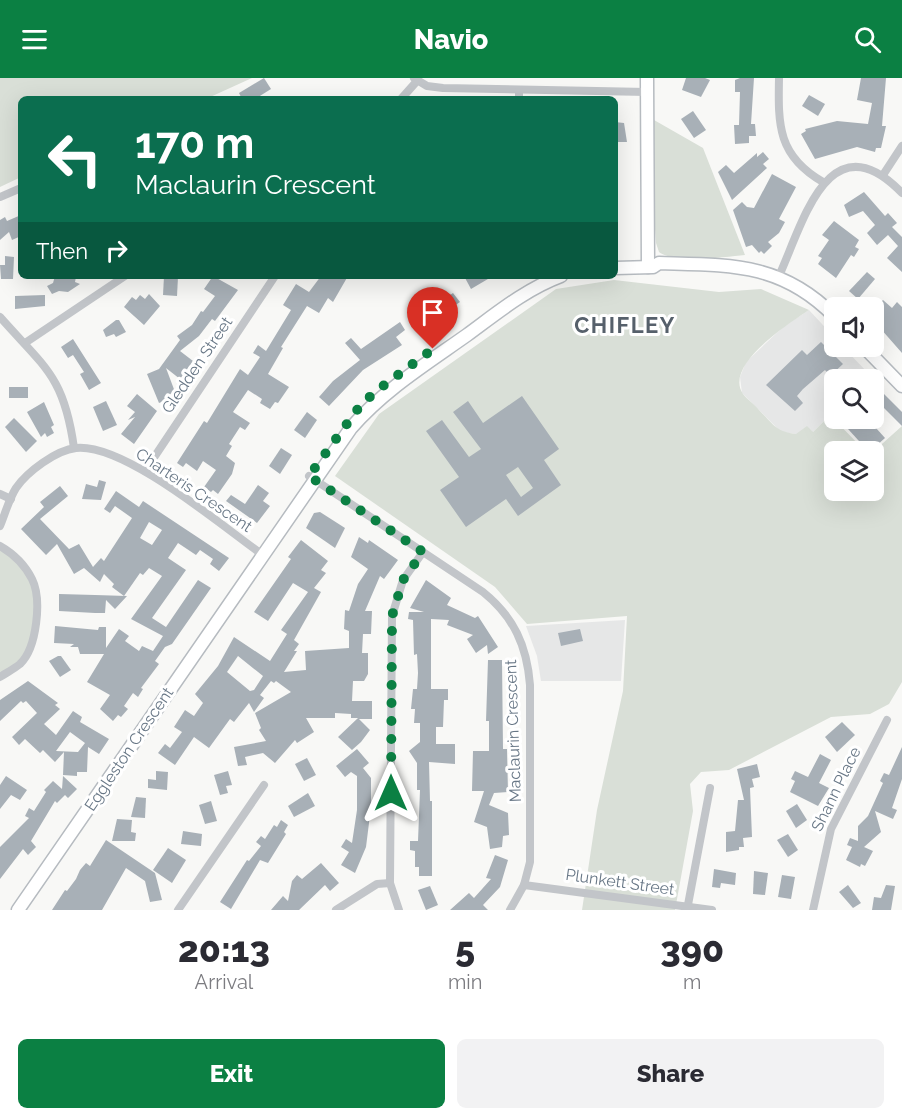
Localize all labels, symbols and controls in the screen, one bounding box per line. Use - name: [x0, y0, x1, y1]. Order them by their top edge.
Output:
- icon: menu: [18, 23, 51, 56]
- icon: search: [851, 23, 884, 56]
- text: Navio: [414, 24, 488, 55]
- text: 170 m: [135, 119, 254, 168]
- icon: left: [36, 120, 114, 198]
- text: Maclaurin Crescent: [135, 169, 376, 200]
- icon: right: [100, 234, 133, 267]
- text: Then: [36, 238, 88, 264]
- pin: [407, 287, 458, 349]
- icon: arrive: [416, 296, 449, 329]
- map controls: [824, 297, 884, 501]
- button: sound: [824, 297, 884, 357]
- district label: CHIFLEY: [574, 312, 676, 338]
- street label: Gledden Street: [158, 313, 237, 417]
- button: search: [824, 369, 884, 429]
- button: layers: [824, 441, 884, 501]
- street label: Charteris Crescent: [132, 444, 256, 536]
- street label: Maclaurin Crescent: [501, 659, 525, 803]
- street label: Eggleston Crescent: [81, 683, 178, 814]
- street label: Shann Place: [807, 744, 865, 834]
- position arrow: [359, 761, 423, 825]
- street label: Plunkett Street: [564, 865, 676, 899]
- text: 20:13: [178, 928, 270, 970]
- text: 5: [455, 928, 475, 970]
- text: 390: [660, 928, 724, 970]
- text: Arrival: [195, 970, 253, 994]
- text: min: [448, 970, 482, 994]
- text: m: [683, 970, 701, 994]
- button: Exit: [18, 1039, 445, 1108]
- button: Share: [457, 1039, 884, 1108]

